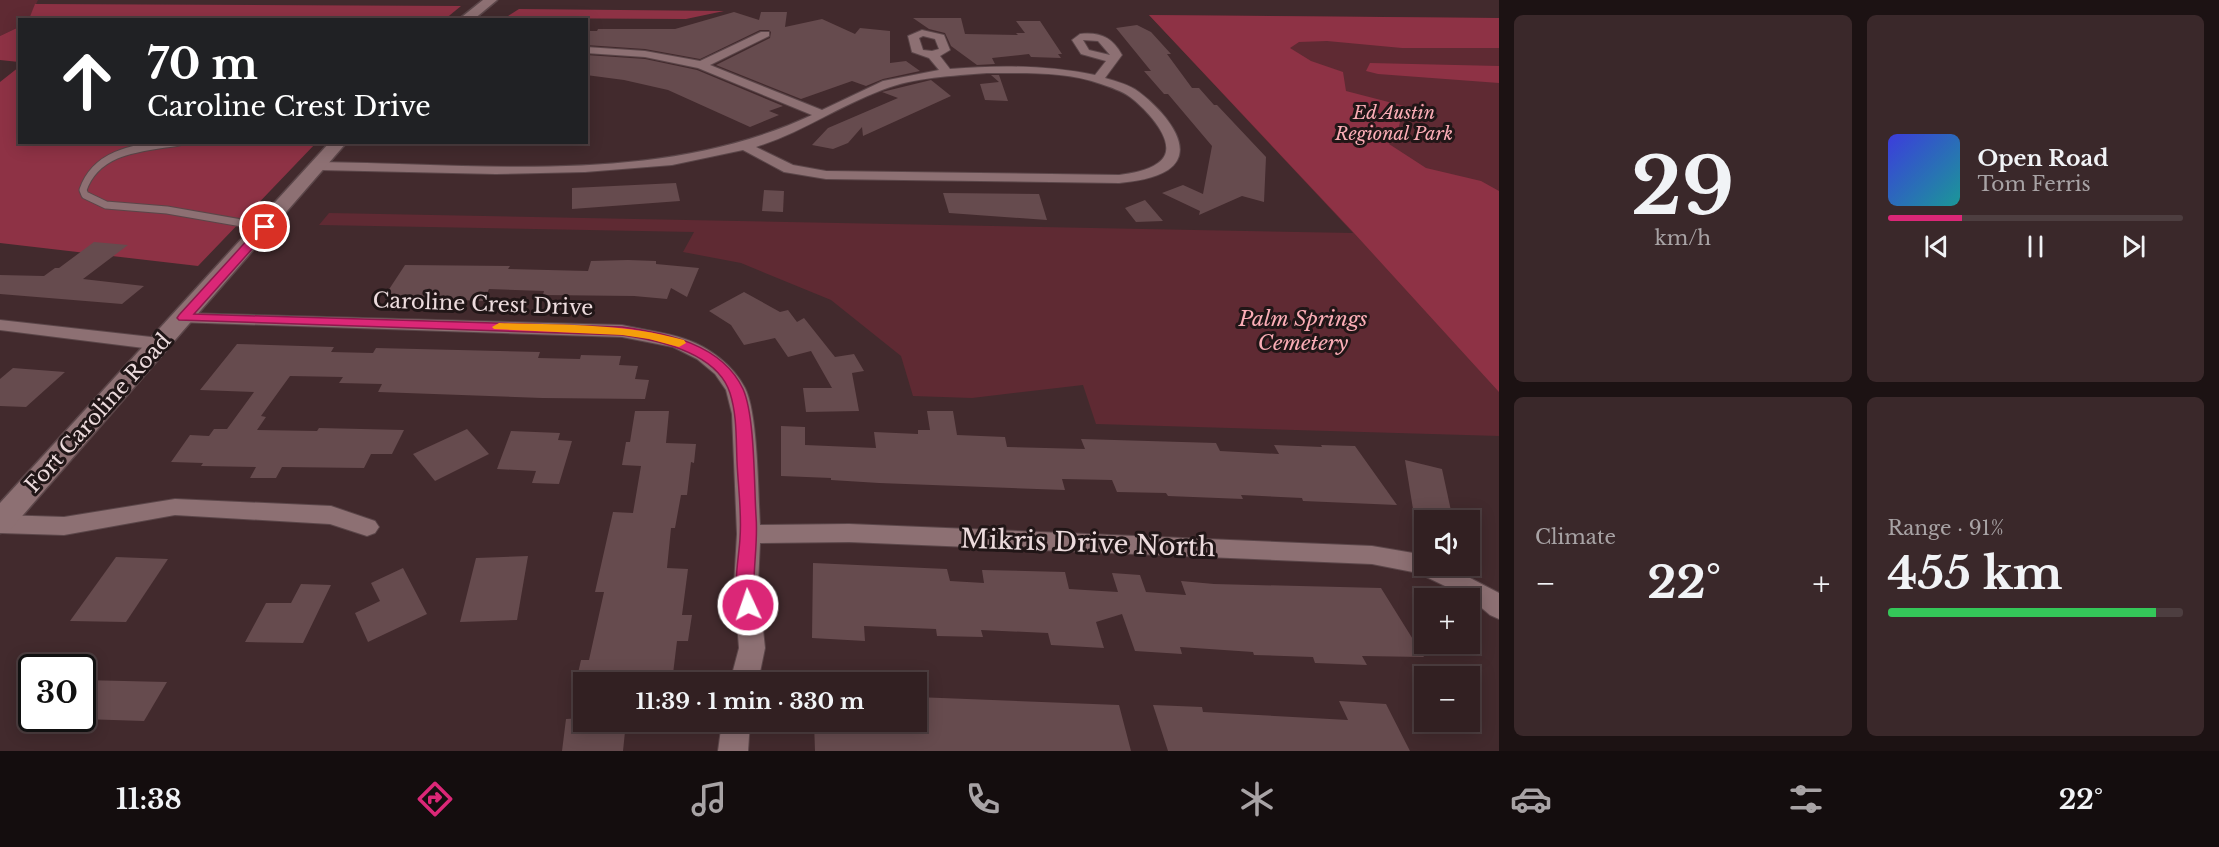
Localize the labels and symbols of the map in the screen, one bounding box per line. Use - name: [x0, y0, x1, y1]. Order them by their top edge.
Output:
- park label: Ed Austin Regional Park: [1334, 102, 1453, 145]
- pin: [239, 201, 290, 252]
- street label: Caroline Crest Drive: [372, 287, 594, 321]
- park label: Palm Springs Cemetery: [1237, 306, 1368, 356]
- street label: Fort Caroline Road: [20, 328, 176, 498]
- street label: Mikris Drive North: [960, 523, 1216, 563]
- position arrow: [716, 573, 780, 637]
- speed limit sign: 30: [18, 654, 96, 732]

